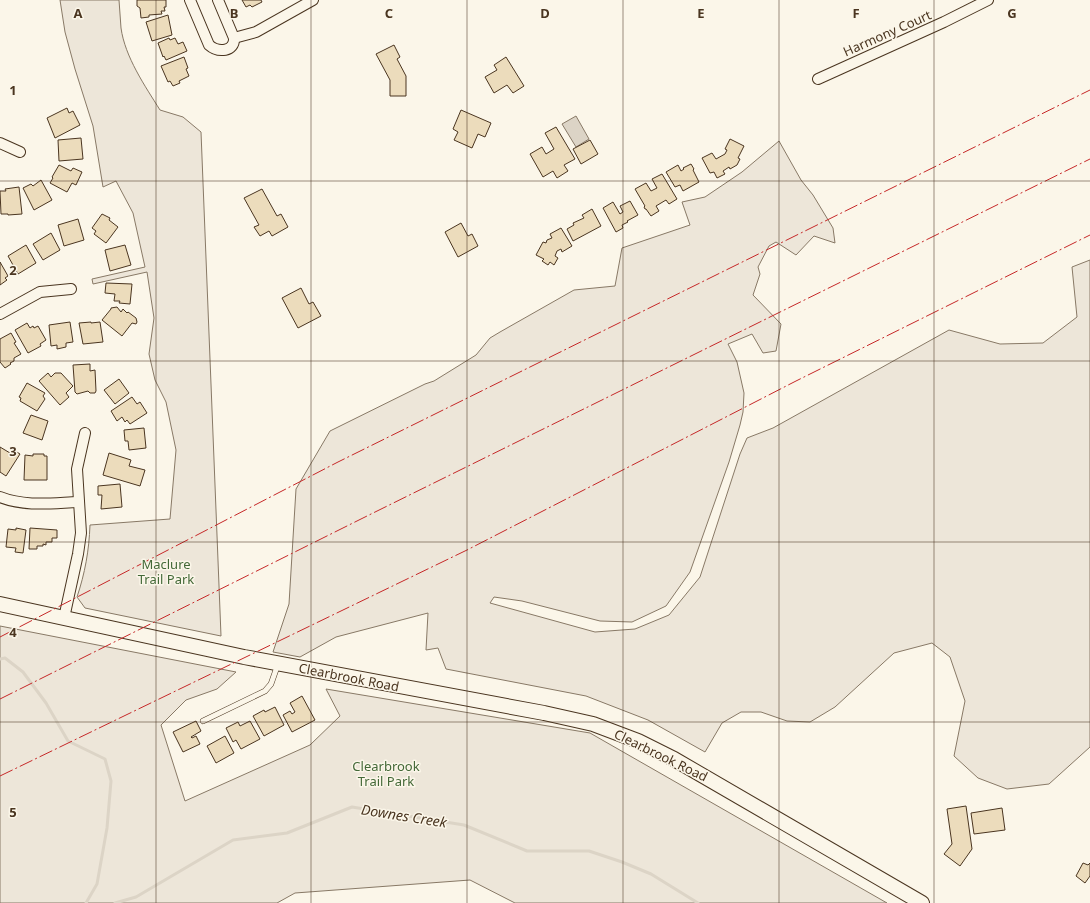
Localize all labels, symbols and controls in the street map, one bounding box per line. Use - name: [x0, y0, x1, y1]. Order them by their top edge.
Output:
- text: A: [74, 4, 83, 22]
- text: B: [230, 4, 238, 22]
- text: C: [385, 4, 393, 22]
- text: D: [540, 4, 550, 22]
- text: E: [697, 4, 705, 22]
- text: F: [852, 4, 860, 22]
- text: G: [1007, 4, 1017, 22]
- street label: Harmony Court: [840, 5, 934, 60]
- text: 1: [9, 81, 17, 99]
- text: 2: [9, 261, 17, 279]
- text: 3: [9, 442, 17, 460]
- park label: Maclure Trail Park: [138, 555, 194, 588]
- text: 4: [9, 623, 17, 641]
- street label: Clearbrook Road: [297, 658, 401, 696]
- street label: Clearbrook Road: [611, 725, 711, 785]
- park label: Clearbrook Trail Park: [352, 757, 420, 790]
- water label: Downes Creek: [360, 799, 449, 832]
- text: 5: [9, 803, 17, 821]

